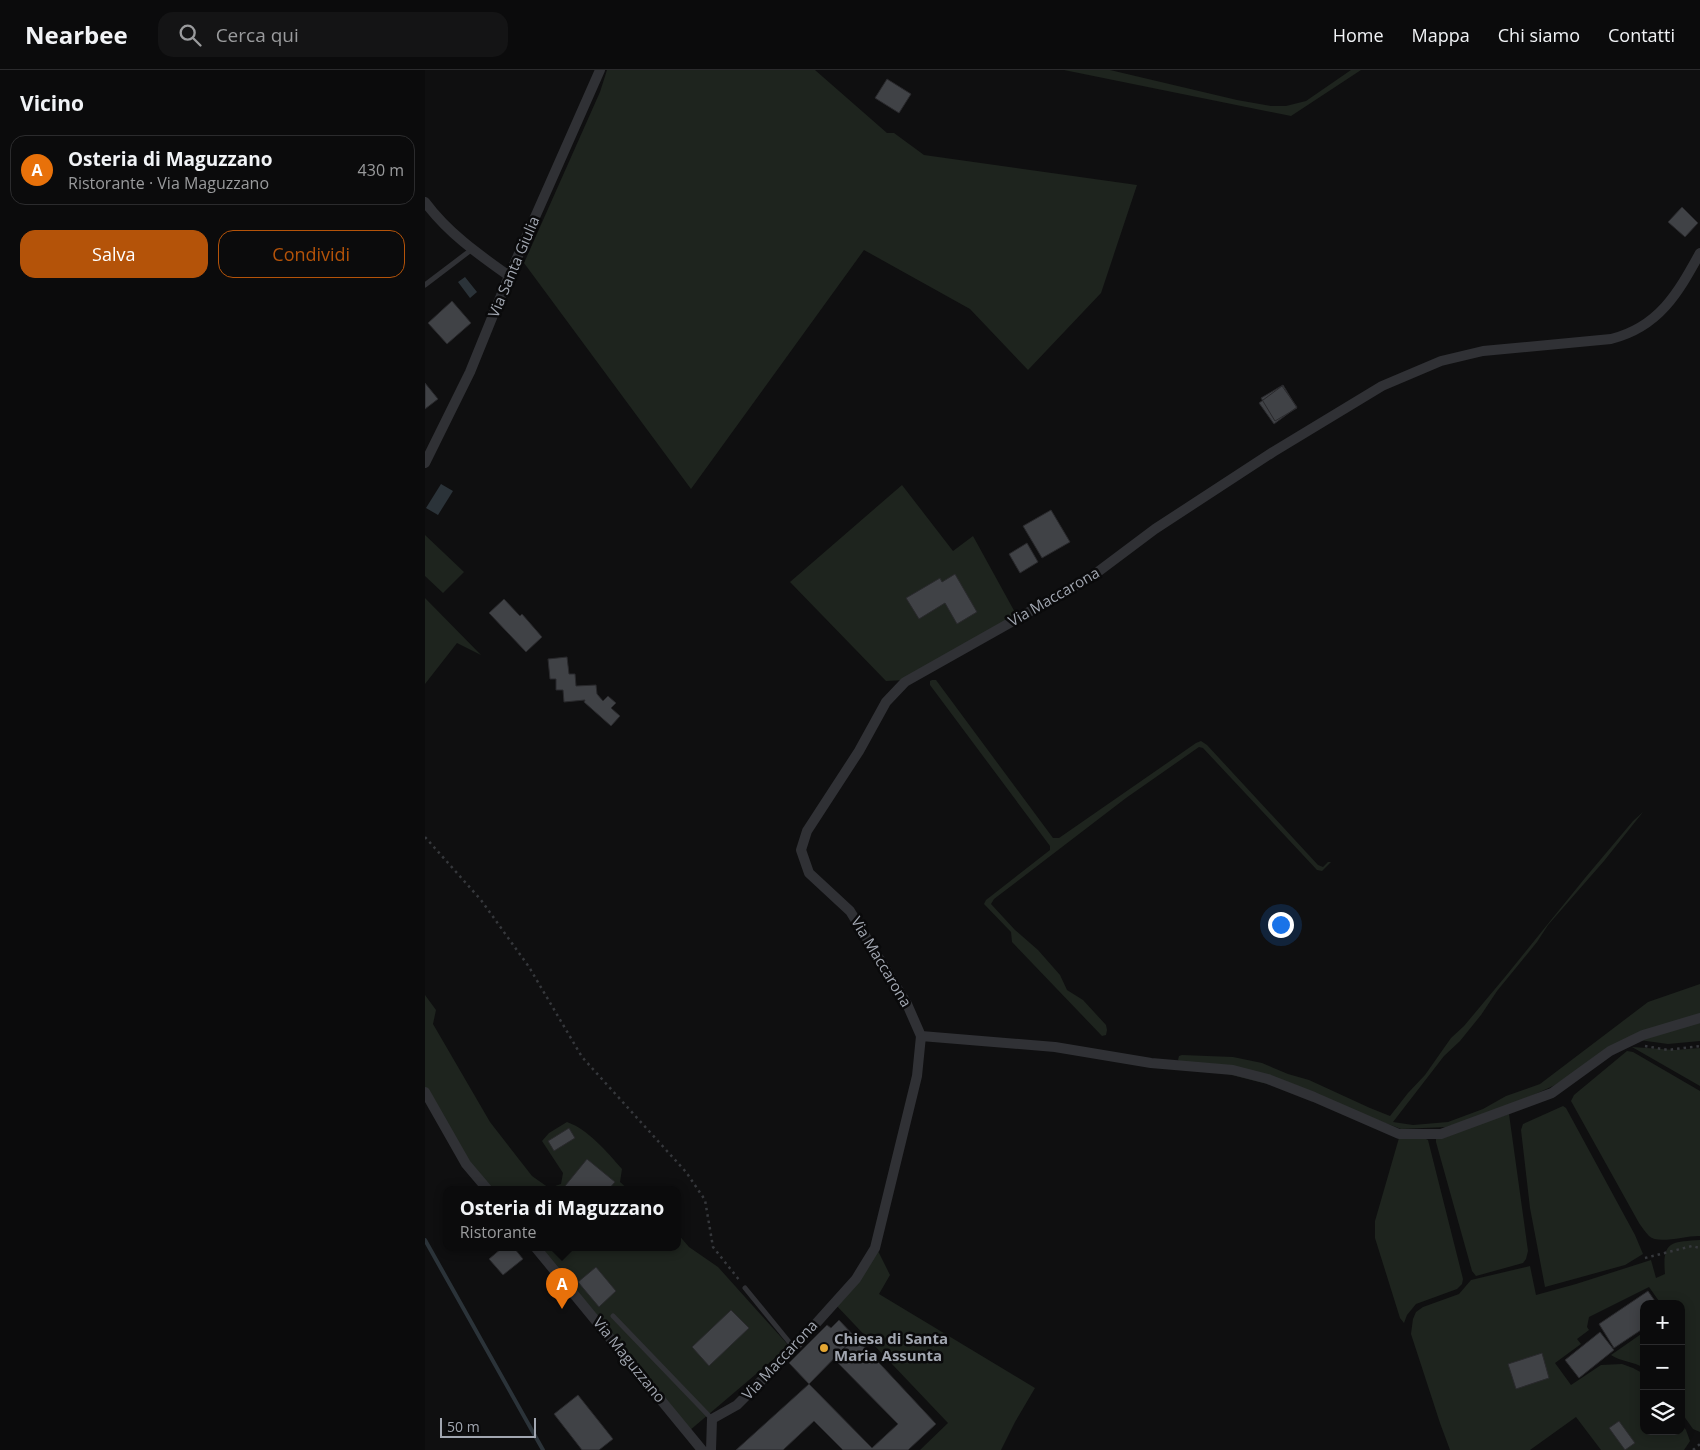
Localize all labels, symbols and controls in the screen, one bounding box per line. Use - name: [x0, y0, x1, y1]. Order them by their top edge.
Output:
- search box: [158, 12, 508, 57]
- text: Nearbee: [25, 18, 128, 51]
- icon: search: [176, 21, 204, 49]
- text: Cerca qui: [216, 22, 299, 48]
- text: Home: [1333, 23, 1384, 47]
- text: Mappa: [1412, 23, 1470, 47]
- text: Chi siamo: [1498, 23, 1580, 47]
- text: Contatti: [1608, 23, 1675, 47]
- text: Vicino: [20, 89, 84, 117]
- text: Osteria di Maguzzano: [68, 146, 273, 172]
- text: A: [31, 159, 43, 181]
- text: 430 m: [358, 159, 404, 181]
- text: Ristorante · Via Maguzzano: [68, 172, 269, 194]
- street label: Via Santa Giulia: [483, 213, 543, 320]
- button: Salva: [20, 230, 208, 278]
- button: Condividi: [218, 230, 405, 278]
- street label: Via Maccarona: [1004, 562, 1103, 630]
- your location: [1268, 912, 1294, 938]
- street label: Via Maccarona: [847, 913, 917, 1010]
- popup: [443, 1186, 681, 1251]
- text: Osteria di Maguzzano: [460, 1195, 664, 1221]
- text: Ristorante: [460, 1221, 537, 1243]
- pin: A: [546, 1268, 578, 1309]
- map controls: [1640, 1300, 1685, 1435]
- button: +: [1640, 1300, 1685, 1345]
- street label: Via Maguzzano: [589, 1312, 671, 1406]
- street label: Via Maccarona: [737, 1315, 821, 1404]
- place label: Chiesa di Santa Maria Assunta: [834, 1328, 948, 1365]
- marker: Chiesa di Santa Maria Assunta: [818, 1342, 830, 1354]
- button: −: [1640, 1345, 1685, 1390]
- button: layers: [1640, 1390, 1685, 1435]
- scale bar: [440, 1415, 536, 1438]
- text: 50 m: [447, 1417, 480, 1436]

